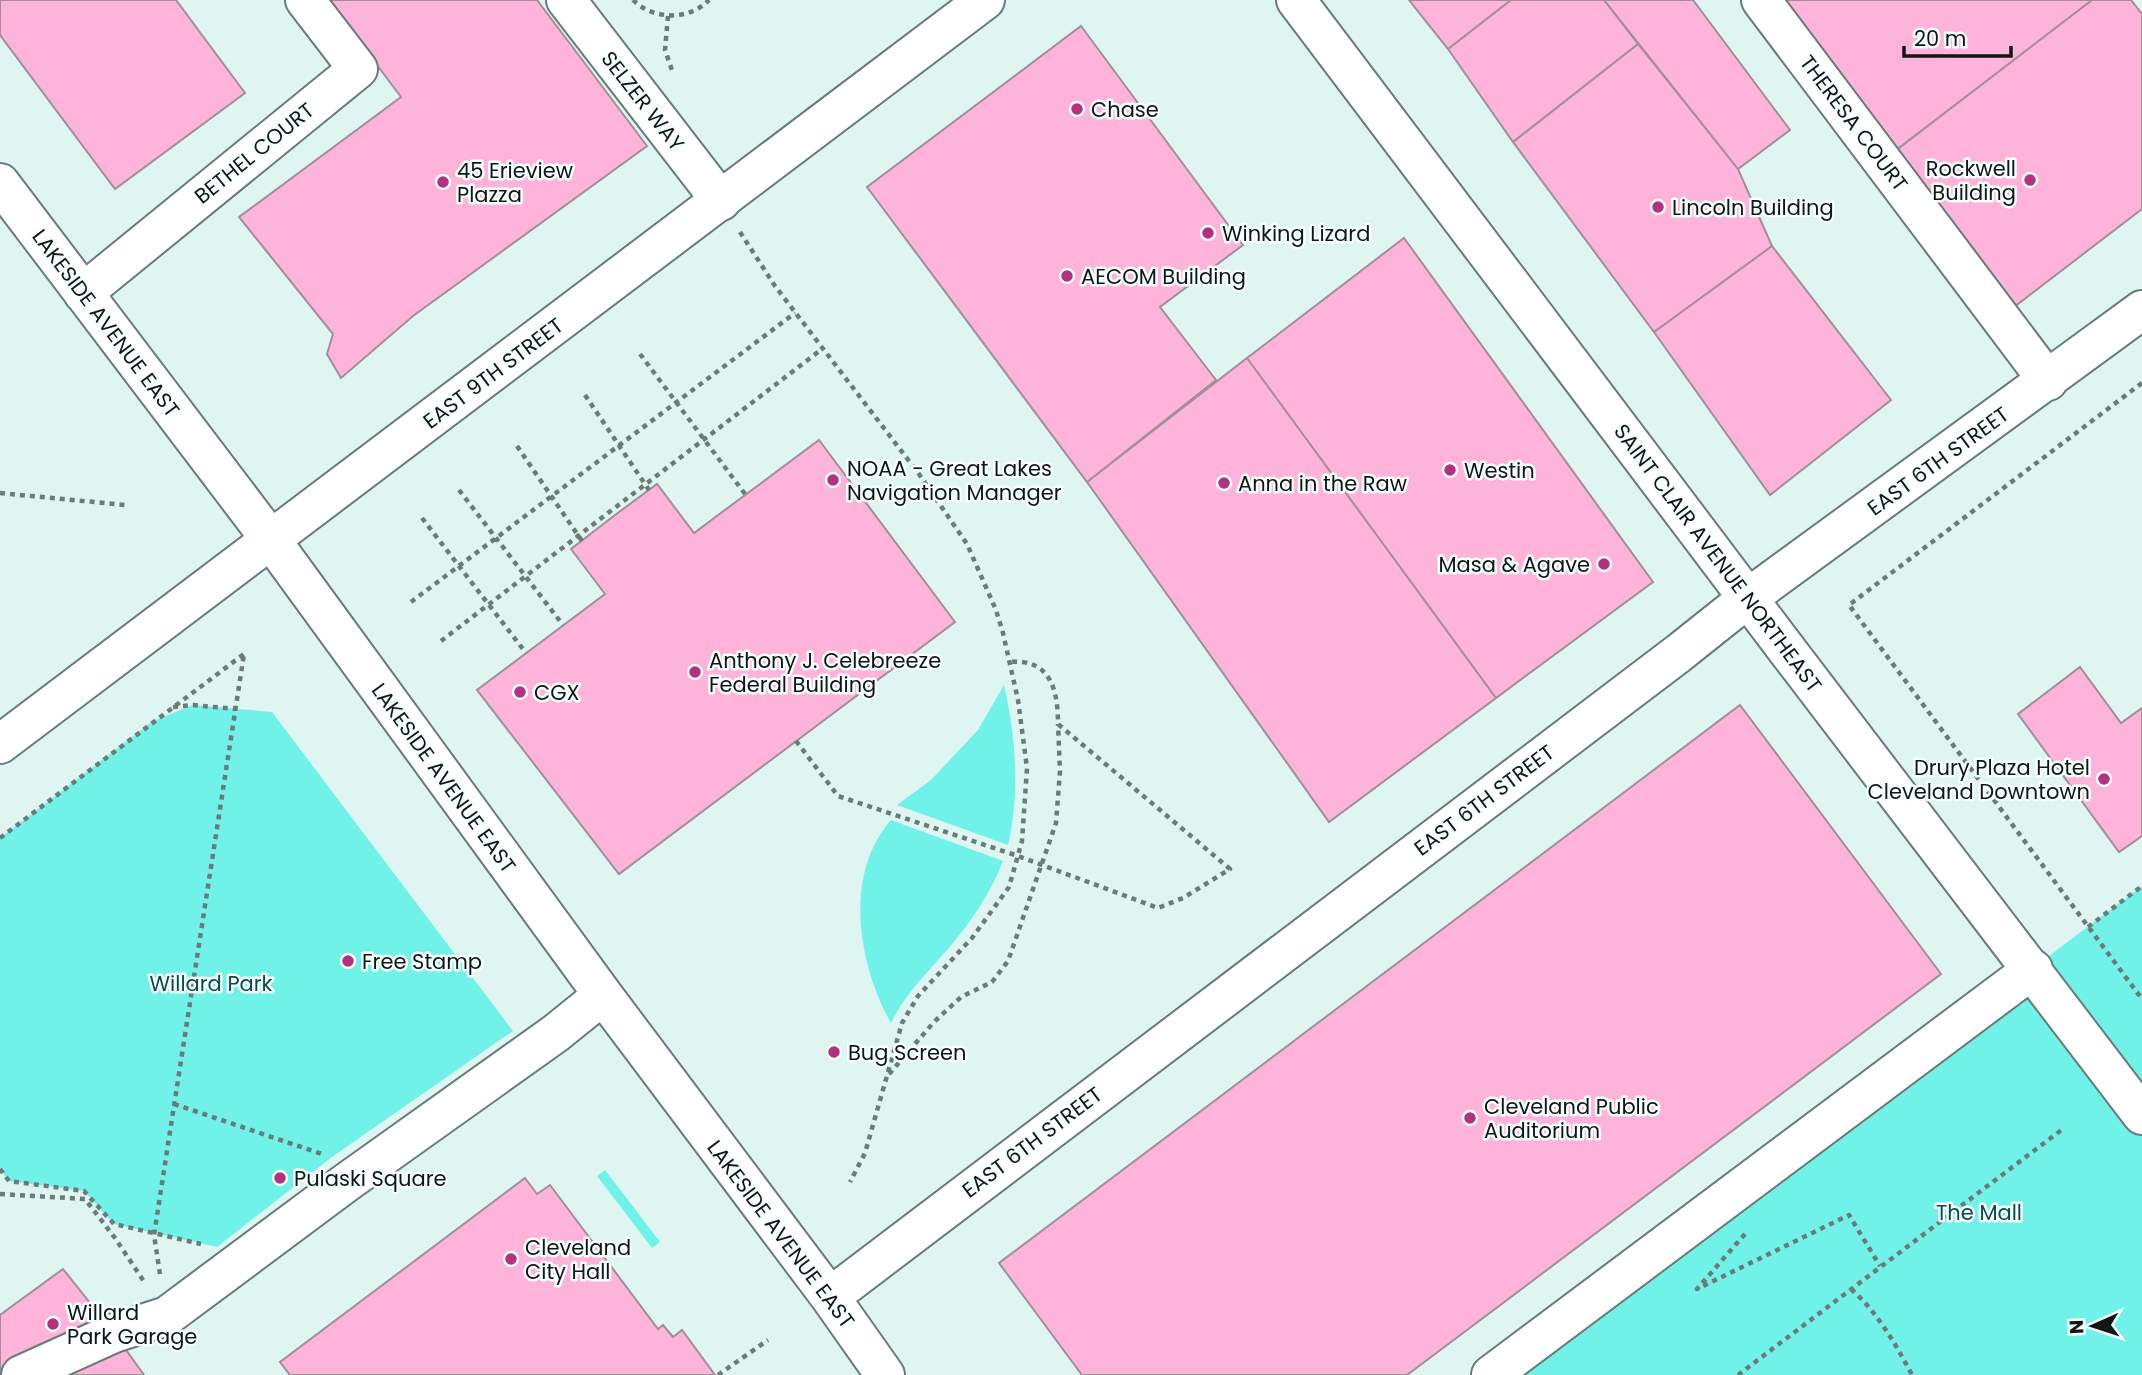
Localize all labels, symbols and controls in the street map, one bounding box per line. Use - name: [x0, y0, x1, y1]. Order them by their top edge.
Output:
- scale bar: [1904, 14, 2011, 58]
- text: 20 m: [1914, 24, 1967, 53]
- street label: SELZER WAY: [595, 45, 691, 157]
- street label: THERESA COURT: [1793, 49, 1915, 197]
- place label: Chase: [1091, 95, 1159, 124]
- street label: BETHEL COURT: [188, 96, 320, 210]
- marker: Chase: [1069, 101, 1085, 117]
- place label: Rockwell Building: [1926, 154, 2016, 207]
- place label: 45 Erieview Plazza: [457, 156, 573, 209]
- marker: Rockwell Building: [2022, 172, 2038, 188]
- marker: 45 Erieview Plazza: [435, 174, 451, 190]
- place label: Lincoln Building: [1672, 193, 1834, 222]
- marker: Lincoln Building: [1650, 199, 1666, 215]
- place label: Winking Lizard: [1222, 219, 1370, 248]
- street label: LAKESIDE AVENUE EAST: [26, 223, 186, 423]
- marker: Winking Lizard: [1200, 225, 1216, 241]
- place label: AECOM Building: [1081, 262, 1246, 291]
- marker: AECOM Building: [1059, 268, 1075, 284]
- street label: EAST 9TH STREET: [417, 311, 569, 435]
- street label: EAST 6TH STREET: [1861, 400, 2015, 522]
- street label: SAINT CLAIR AVENUE NORTHEAST: [1607, 418, 1829, 698]
- place label: NOAA - Great Lakes Navigation Manager: [847, 454, 1062, 507]
- place label: Westin: [1464, 456, 1535, 485]
- marker: Westin: [1442, 462, 1458, 478]
- place label: Anna in the Raw: [1238, 469, 1407, 498]
- marker: NOAA - Great Lakes Navigation Manager: [825, 472, 841, 488]
- marker: Anna in the Raw: [1216, 475, 1232, 491]
- place label: Masa & Agave: [1438, 550, 1590, 579]
- marker: Masa & Agave: [1596, 556, 1612, 572]
- place label: Anthony J. Celebreeze Federal Building: [709, 646, 941, 699]
- marker: Anthony J. Celebreeze Federal Building: [687, 664, 703, 680]
- street label: LAKESIDE AVENUE EAST: [365, 677, 523, 879]
- place label: CGX: [534, 678, 580, 707]
- marker: CGX: [512, 684, 528, 700]
- street label: EAST 6TH STREET: [1408, 738, 1560, 862]
- place label: Drury Plaza Hotel Cleveland Downtown: [1868, 753, 2090, 806]
- marker: Drury Plaza Hotel Cleveland Downtown: [2096, 771, 2112, 787]
- place label: Free Stamp: [362, 947, 482, 976]
- marker: Free Stamp: [340, 953, 356, 969]
- park label: Willard Park: [150, 969, 273, 998]
- place label: Bug Screen: [848, 1038, 967, 1067]
- marker: Bug Screen: [826, 1044, 842, 1060]
- street label: EAST 6TH STREET: [956, 1080, 1108, 1204]
- place label: Cleveland Public Auditorium: [1484, 1092, 1659, 1145]
- marker: Cleveland Public Auditorium: [1462, 1110, 1478, 1126]
- street label: LAKESIDE AVENUE EAST: [701, 1134, 861, 1334]
- place label: Pulaski Square: [294, 1164, 447, 1193]
- marker: Pulaski Square: [272, 1170, 288, 1186]
- park label: The Mall: [1936, 1198, 2022, 1227]
- place label: Cleveland City Hall: [525, 1233, 631, 1286]
- marker: Cleveland City Hall: [503, 1251, 519, 1267]
- north arrow: [2058, 1291, 2128, 1361]
- place label: Willard Park Garage: [67, 1298, 197, 1351]
- marker: Willard Park Garage: [45, 1316, 61, 1332]
- text: N: [2063, 1319, 2090, 1335]

